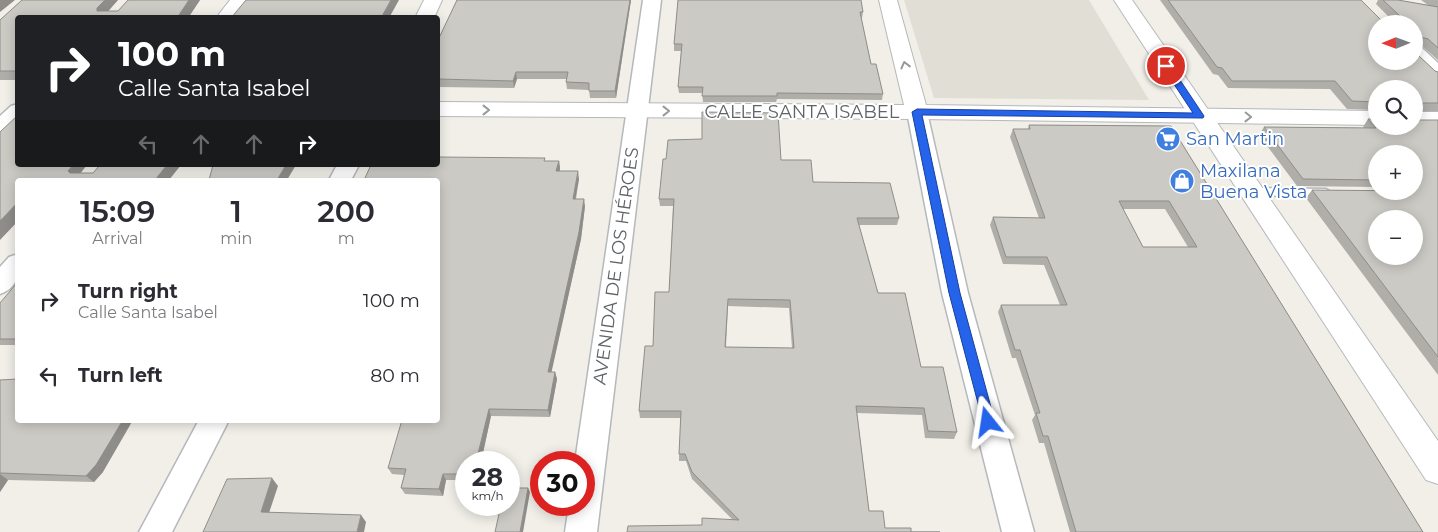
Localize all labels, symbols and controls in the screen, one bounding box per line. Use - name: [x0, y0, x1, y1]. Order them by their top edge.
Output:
- north arrow: [1368, 15, 1422, 70]
- map controls: [1368, 15, 1423, 265]
- text: 100 m: [118, 32, 226, 75]
- icon: right: [35, 35, 100, 100]
- pin: [1145, 45, 1187, 87]
- icon: arrive: [1152, 52, 1180, 80]
- one-way arrow: [900, 60, 911, 69]
- text: Calle Santa Isabel: [118, 75, 310, 102]
- button: search: [1368, 80, 1423, 135]
- street label: CALLE SANTA ISABEL: [705, 101, 900, 123]
- one-way arrow: [482, 104, 490, 115]
- one-way arrow: [662, 106, 670, 116]
- one-way arrow: [1244, 112, 1252, 122]
- supermarket icon: San Martin: [1155, 126, 1181, 152]
- place label: San Martin: [1186, 128, 1284, 150]
- icon: left: [134, 130, 162, 158]
- icon: ahead: [187, 130, 215, 158]
- icon: ahead: [240, 130, 268, 158]
- icon: right: [293, 130, 321, 158]
- button: +: [1368, 145, 1423, 200]
- street label: AVENIDA DE LOS HÉROES: [588, 146, 644, 386]
- place label: Maxilana Buena Vista: [1200, 160, 1307, 203]
- shop icon: Maxilana Buena Vista: [1169, 168, 1195, 194]
- text: 15:09: [80, 193, 155, 230]
- text: 1: [230, 193, 242, 230]
- text: 200: [317, 193, 375, 230]
- button: −: [1368, 210, 1423, 265]
- text: Arrival: [92, 229, 143, 248]
- text: min: [220, 229, 252, 248]
- text: m: [338, 229, 355, 248]
- text: Turn right: [78, 280, 178, 303]
- icon: right: [35, 287, 63, 315]
- text: 100 m: [363, 289, 420, 312]
- text: Calle Santa Isabel: [78, 303, 218, 322]
- icon: left: [35, 362, 63, 390]
- text: Turn left: [78, 364, 163, 387]
- text: 80 m: [370, 364, 420, 387]
- position arrow: [961, 395, 1013, 447]
- speed limit sign: 30: [530, 451, 595, 516]
- text: 28: [472, 462, 503, 492]
- text: km/h: [471, 488, 504, 503]

